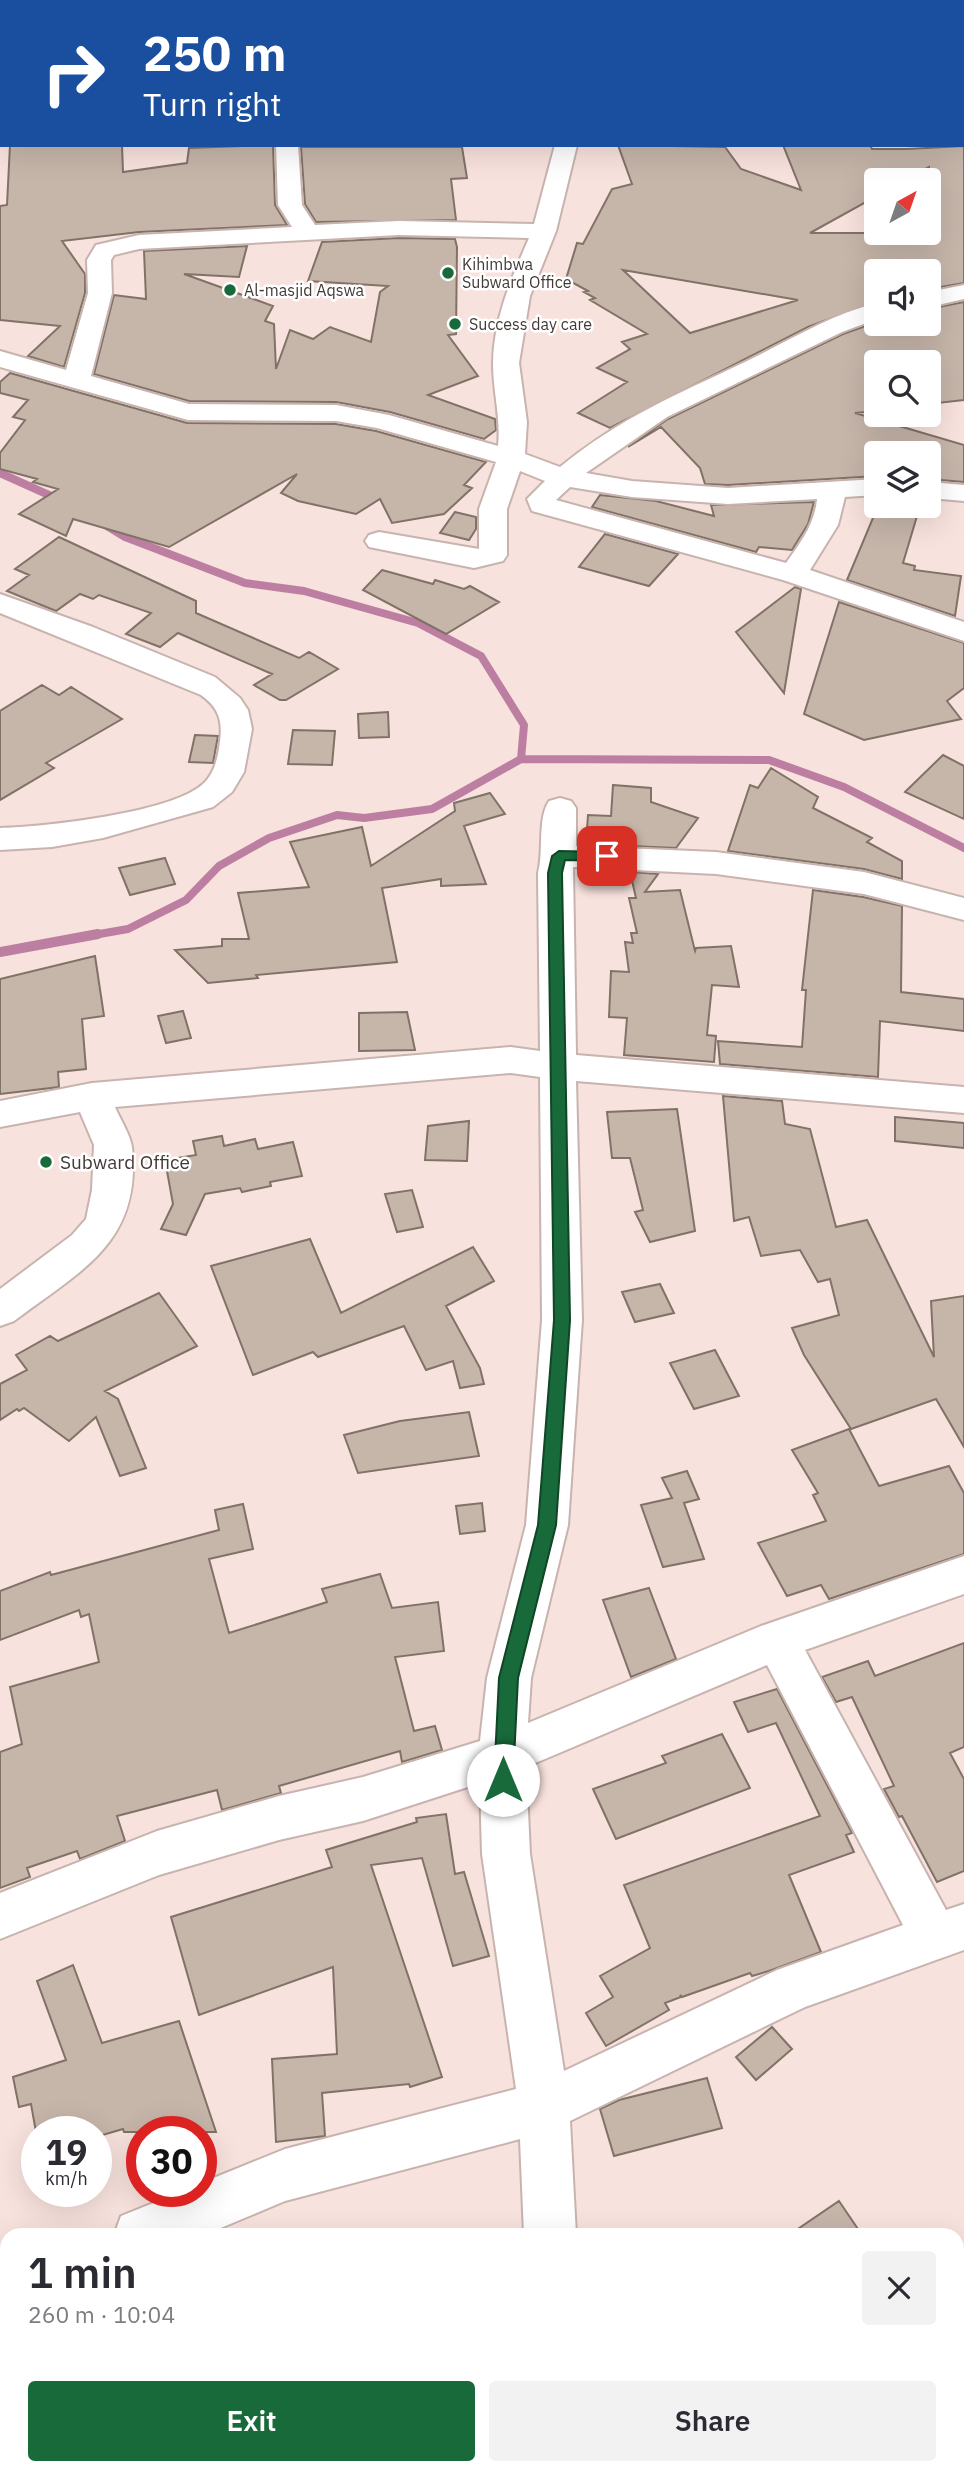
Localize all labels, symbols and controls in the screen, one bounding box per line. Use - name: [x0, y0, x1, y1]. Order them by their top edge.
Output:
- text: 250 m: [143, 21, 287, 84]
- icon: right: [28, 28, 119, 119]
- text: Turn right: [143, 83, 281, 125]
- north arrow: [864, 168, 942, 245]
- map controls: [864, 168, 941, 518]
- place label: Kihimbwa Subward Office: [462, 254, 572, 292]
- button: sound: [864, 259, 941, 336]
- marker: Kihimbwa Subward Office: [440, 265, 456, 281]
- place label: Al-masjid Aqswa: [244, 280, 365, 300]
- marker: Al-masjid Aqswa: [222, 282, 238, 298]
- place label: Success day care: [469, 314, 592, 334]
- marker: Success day care: [447, 316, 463, 332]
- button: search: [864, 350, 941, 427]
- button: layers: [864, 441, 941, 518]
- pin: [577, 826, 637, 886]
- icon: arrive: [588, 837, 626, 875]
- place label: Subward Office: [60, 1150, 190, 1174]
- marker: Subward Office: [38, 1154, 54, 1170]
- position arrow: [466, 1743, 540, 1817]
- speed limit sign: 30: [126, 2116, 217, 2207]
- text: 19: [45, 2129, 88, 2175]
- text: km/h: [45, 2167, 88, 2190]
- text: 1 min: [28, 2245, 137, 2300]
- button: close: [862, 2251, 936, 2325]
- text: 260 m · 10:04: [28, 2299, 175, 2329]
- button: Exit: [28, 2381, 475, 2461]
- button: Share: [489, 2381, 936, 2461]

